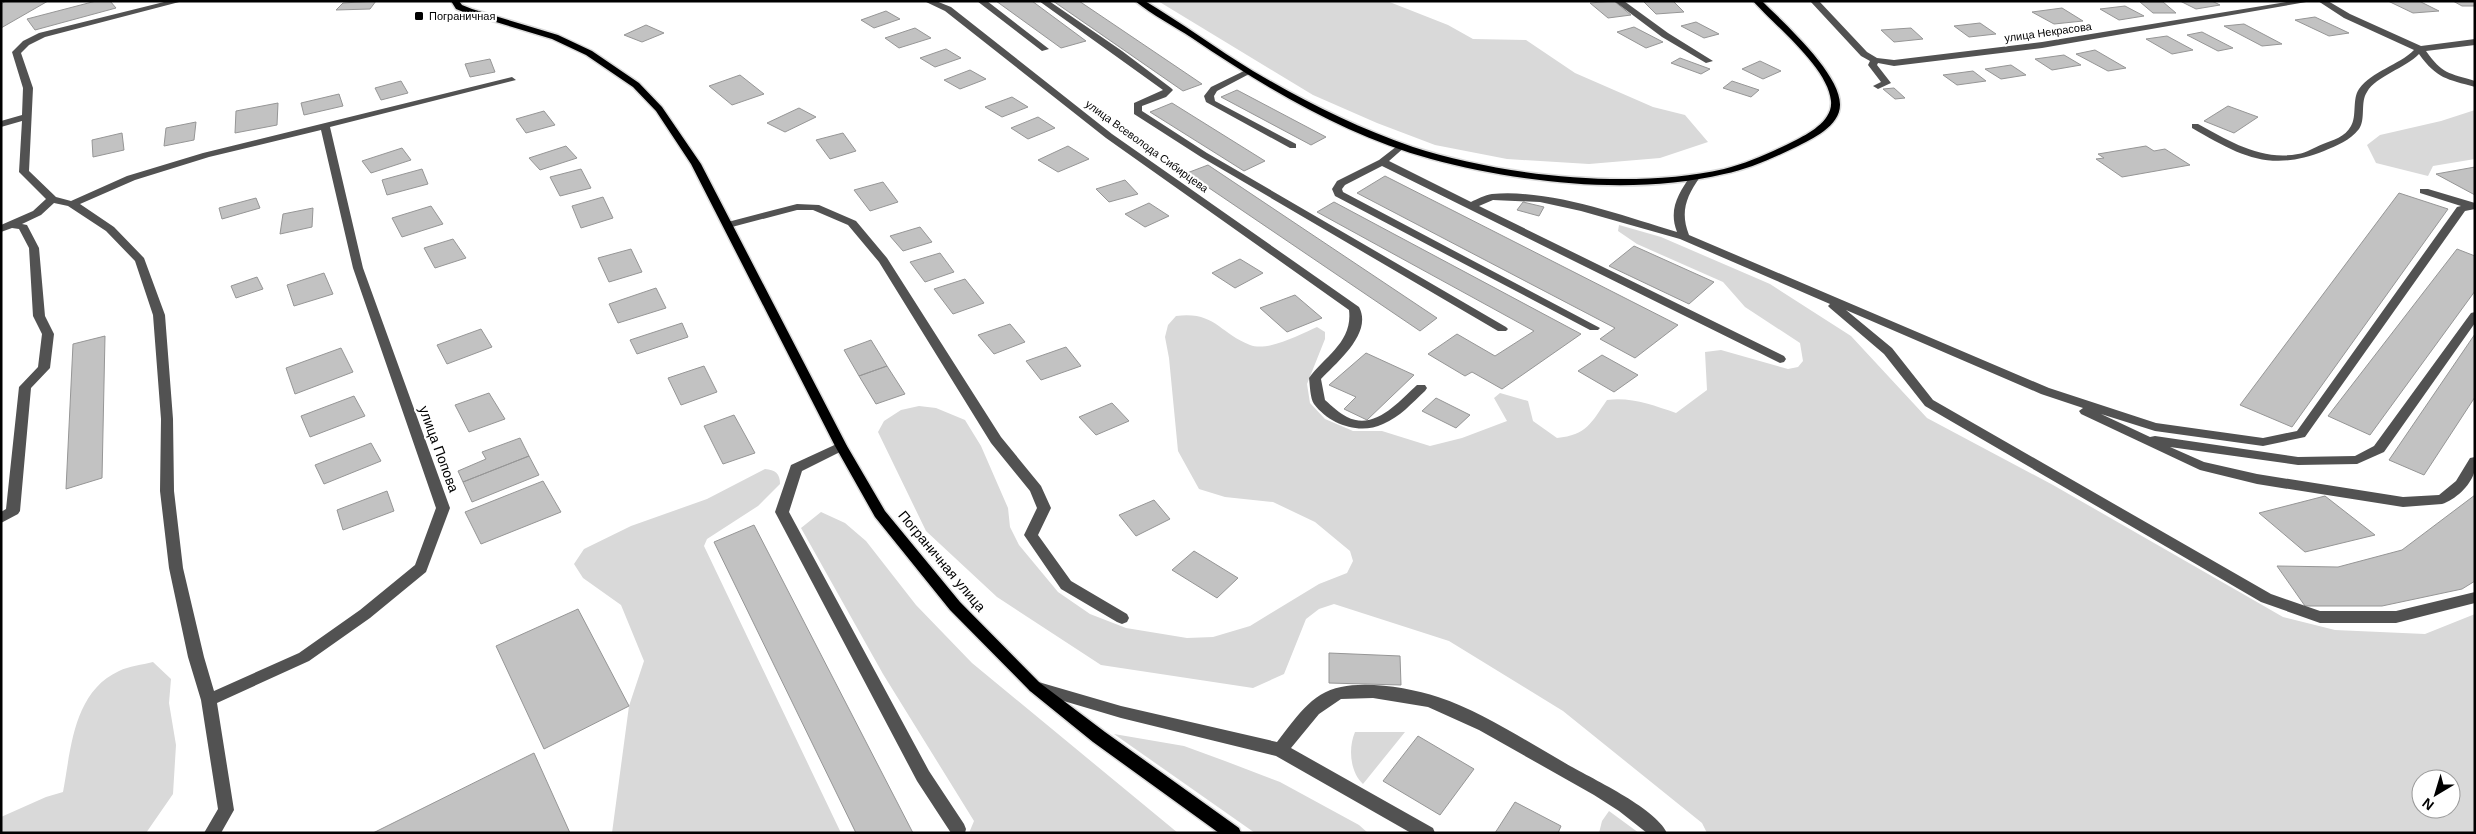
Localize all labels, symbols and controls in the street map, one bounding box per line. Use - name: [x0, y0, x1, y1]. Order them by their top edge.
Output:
- marker: Пограничная: [413, 10, 425, 22]
- place label: Пограничная: [429, 10, 495, 22]
- street label: улица Некрасова: [2004, 20, 2093, 44]
- street label: улица Всеволода Сибирцева: [1083, 97, 1211, 195]
- street label: улица Попова: [416, 404, 462, 495]
- street label: Пограничная улица: [895, 507, 989, 615]
- north arrow: [2411, 769, 2461, 819]
- text: N: [2419, 795, 2437, 814]

